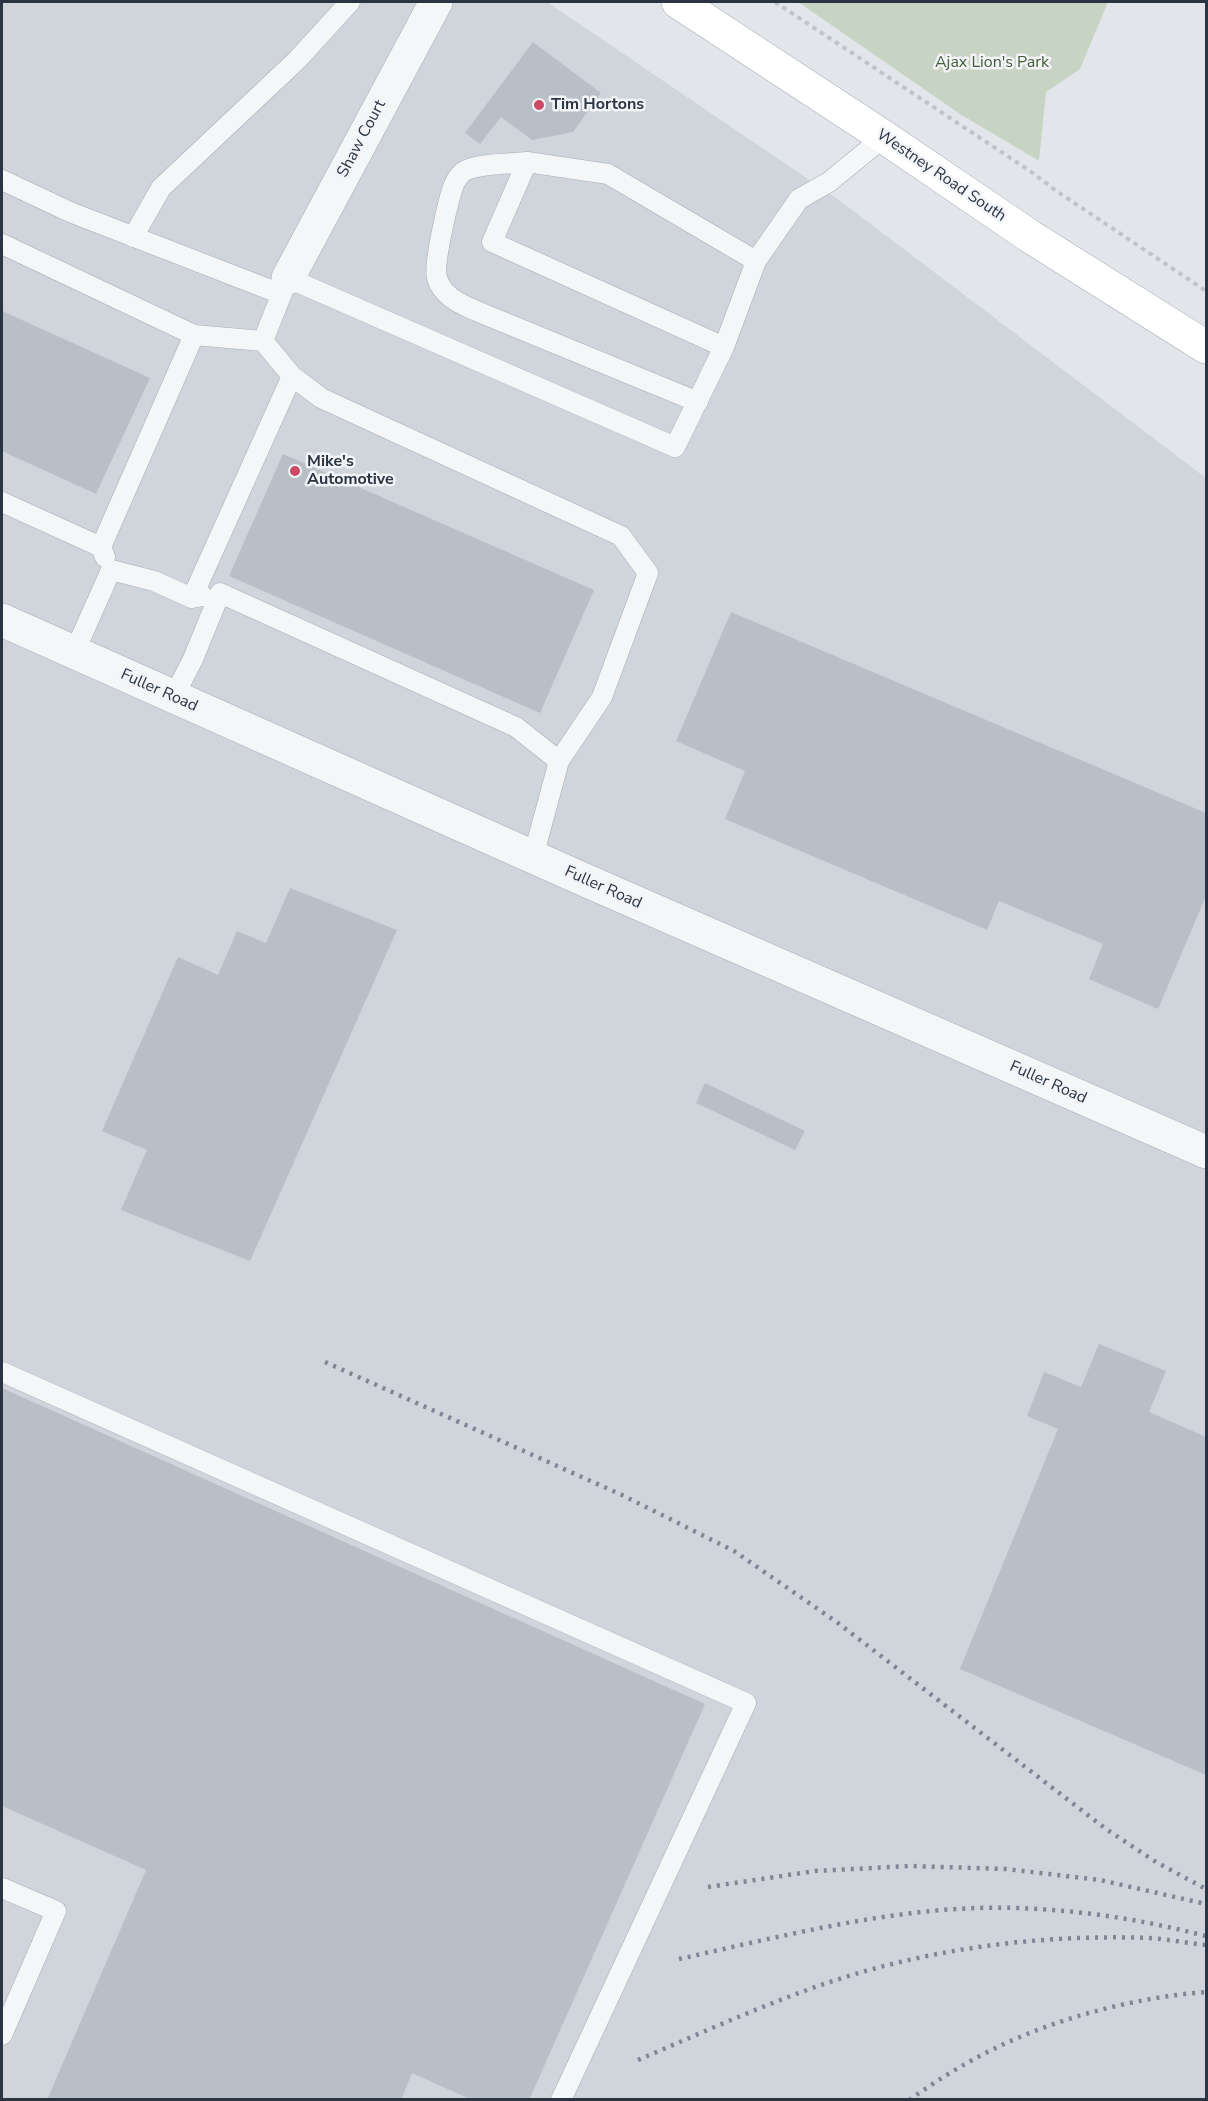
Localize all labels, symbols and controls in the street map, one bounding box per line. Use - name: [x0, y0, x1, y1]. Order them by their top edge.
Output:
- park label: Ajax Lion's Park: [935, 53, 1049, 73]
- place label: Tim Hortons: [551, 95, 644, 115]
- street label: Shaw Court: [334, 97, 390, 181]
- marker: Tim Hortons: [532, 98, 546, 112]
- street label: Westney Road South: [873, 126, 1009, 226]
- place label: Mike's Automotive: [307, 452, 394, 490]
- marker: Mike's Automotive: [288, 464, 302, 478]
- street label: Fuller Road: [117, 665, 201, 717]
- street label: Fuller Road: [561, 862, 645, 914]
- street label: Fuller Road: [1006, 1057, 1090, 1109]

